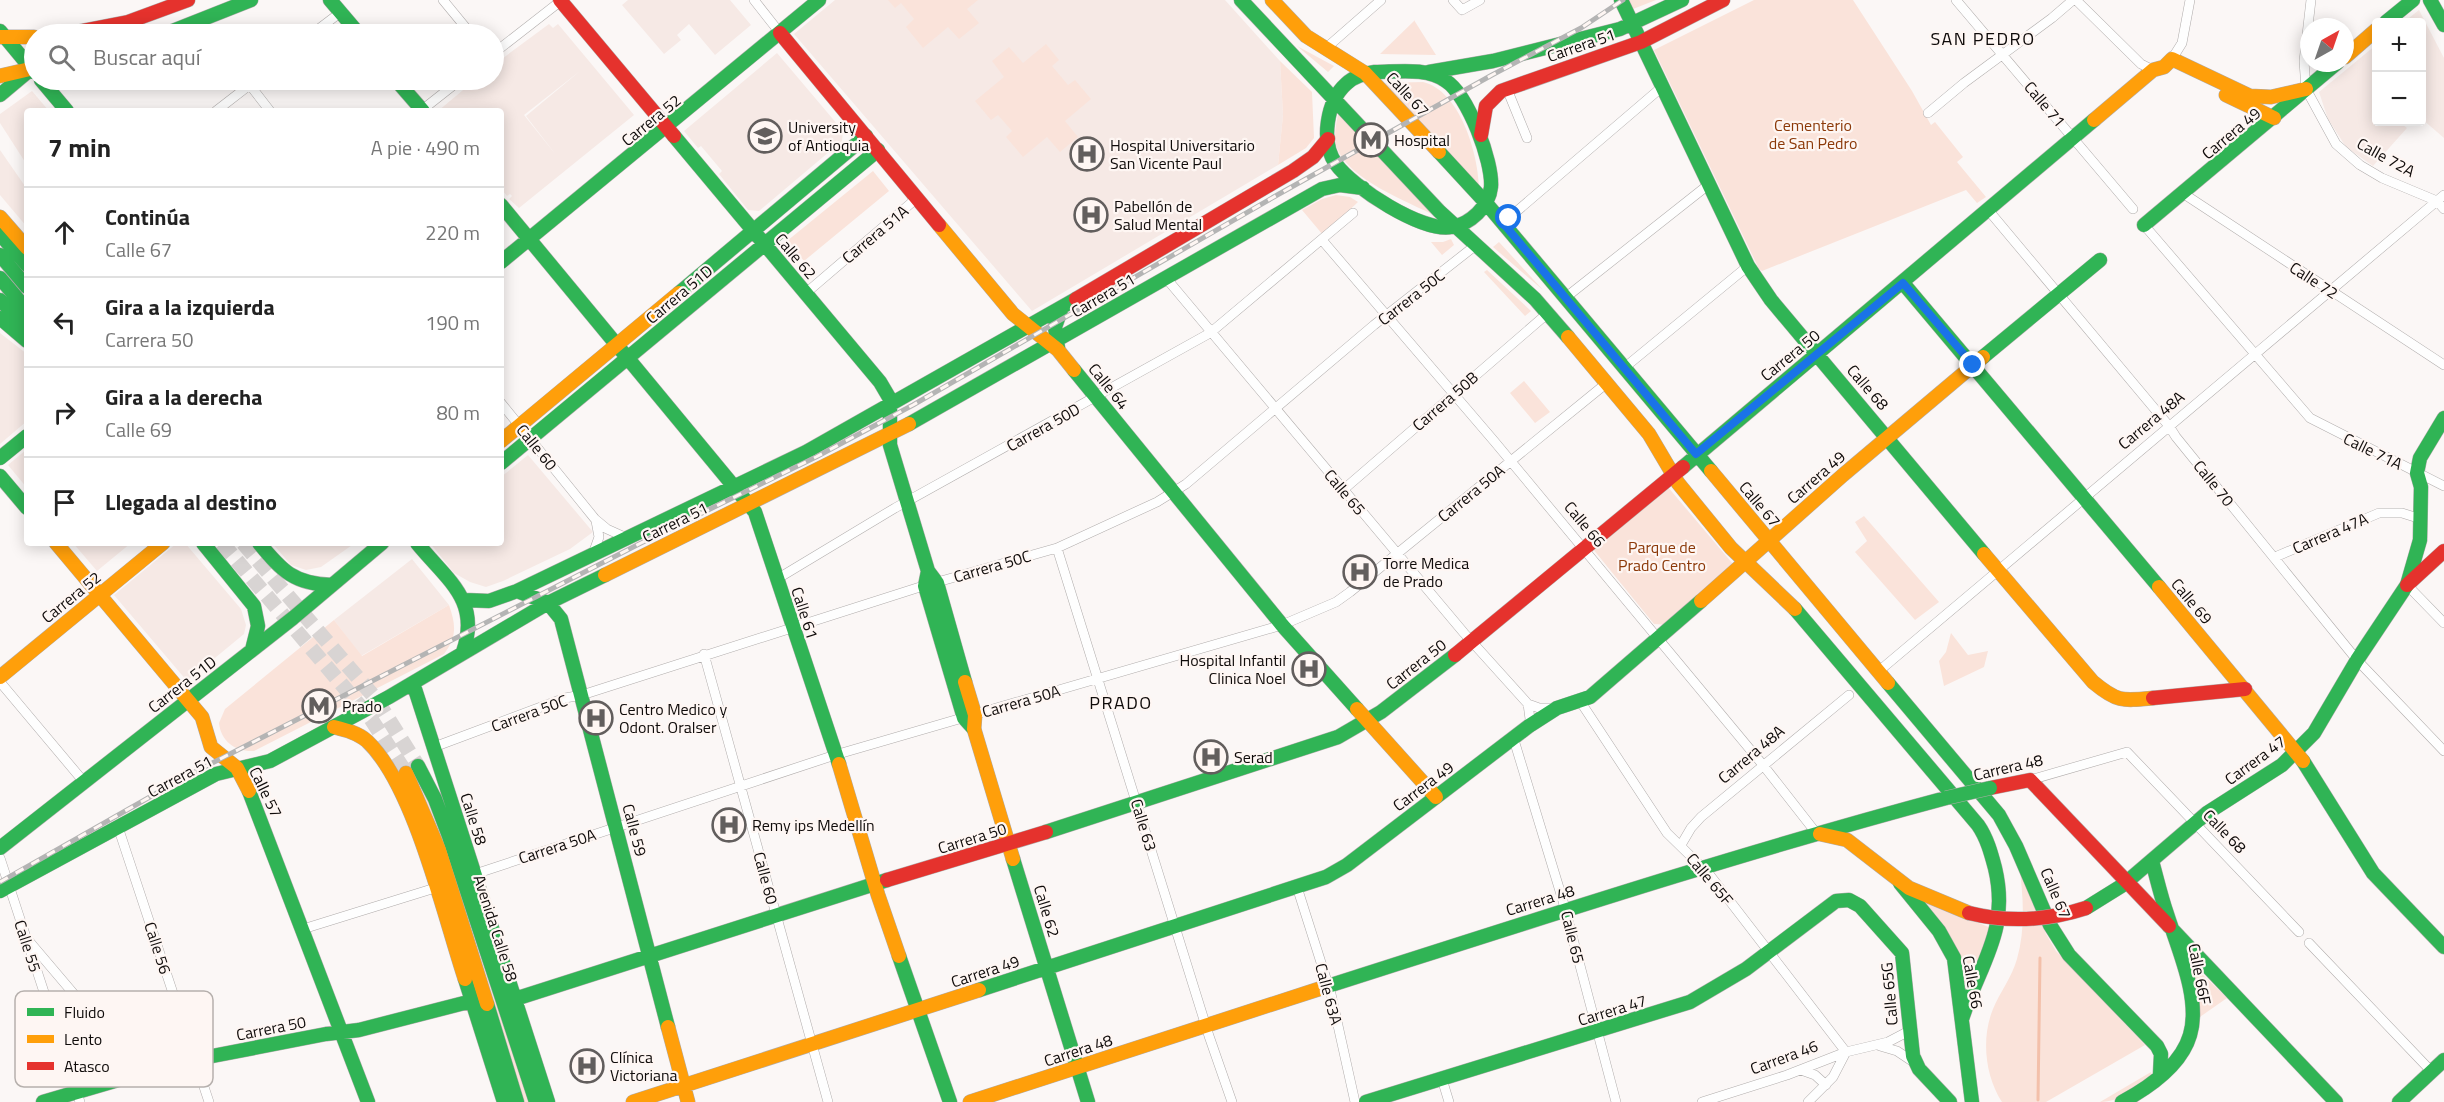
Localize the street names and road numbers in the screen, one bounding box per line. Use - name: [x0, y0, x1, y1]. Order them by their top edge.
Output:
- street label: Carrera 51: [1544, 22, 1618, 68]
- street label: Calle 67: [1381, 66, 1435, 122]
- street label: Calle 71: [2019, 76, 2071, 132]
- street label: Carrera 52: [616, 88, 686, 152]
- street label: Carrera 49: [2196, 101, 2266, 165]
- street label: Calle 72A: [2353, 131, 2420, 183]
- street label: Carrera 51A: [837, 199, 914, 269]
- street label: Calle 62: [770, 228, 822, 284]
- street label: Calle 72: [2285, 255, 2343, 305]
- street label: Carrera 51D: [640, 259, 718, 329]
- street label: Carrera 50C: [1372, 263, 1450, 331]
- street label: Carrera 51: [1066, 267, 1140, 323]
- street label: Carrera 50: [1755, 323, 1825, 387]
- street label: Calle 64: [1083, 358, 1135, 414]
- street label: Calle 68: [1841, 359, 1895, 415]
- street label: Carrera 50B: [1407, 365, 1483, 436]
- street label: Carrera 48A: [2113, 385, 2190, 455]
- street label: Carrera 50D: [1002, 397, 1084, 457]
- street label: Calle 60: [511, 419, 563, 475]
- street label: Calle 71A: [2339, 426, 2407, 476]
- street label: Carrera 49: [1781, 445, 1851, 509]
- street label: Calle 70: [2188, 455, 2240, 511]
- street label: Carrera 50A: [1432, 458, 1510, 528]
- street label: Calle 65: [1319, 464, 1371, 520]
- street label: Calle 67: [1734, 476, 1786, 532]
- street label: Carrera 51: [638, 496, 712, 548]
- street label: Calle 66: [1559, 496, 1611, 552]
- street label: Carrera 47A: [2288, 506, 2372, 560]
- street label: Carrera 50C: [951, 543, 1034, 588]
- street label: Carrera 52: [36, 565, 106, 629]
- street label: Calle 69: [2166, 573, 2218, 629]
- street label: Calle 61: [785, 584, 825, 642]
- street label: Carrera 50: [1381, 633, 1451, 695]
- street label: Carrera 51D: [143, 650, 221, 718]
- street label: Carrera 50A: [979, 678, 1063, 724]
- street label: Carrera 50C: [488, 688, 571, 738]
- street label: Carrera 48A: [1713, 719, 1790, 789]
- street label: Carrera 47: [2219, 730, 2291, 790]
- street label: Carrera 48: [1971, 747, 2045, 787]
- street label: Carrera 51: [143, 749, 217, 803]
- street label: Carrera 49: [1388, 755, 1458, 817]
- street label: Calle 57: [243, 763, 289, 821]
- street label: Calle 58: [454, 790, 494, 848]
- street label: Calle 63: [1125, 796, 1163, 854]
- street label: Calle 59: [616, 801, 654, 859]
- street label: Calle 68: [2198, 803, 2252, 859]
- street label: Carrera 50: [935, 816, 1009, 860]
- street label: Carrera 50A: [515, 822, 599, 870]
- street label: Calle 65F: [1681, 848, 1739, 910]
- street label: Calle 60: [747, 849, 785, 907]
- street label: Calle 67: [2034, 864, 2078, 922]
- street label: Avenida Calle 58: [467, 872, 525, 984]
- street label: Carrera 48: [1503, 878, 1577, 922]
- street label: Calle 62: [1028, 882, 1066, 940]
- street label: Calle 65: [1555, 908, 1591, 966]
- street label: Calle 55: [8, 917, 48, 975]
- street label: Calle 56: [138, 919, 178, 977]
- street label: Calle 66F: [2182, 941, 2218, 1007]
- street label: Carrera 49: [948, 949, 1022, 993]
- street label: Calle 66: [1957, 954, 1989, 1011]
- street label: Calle 63A: [1309, 960, 1349, 1028]
- street label: Calle 65G: [1874, 961, 1904, 1027]
- street label: Carrera 47: [1575, 988, 1649, 1032]
- street label: Carrera 50: [234, 1009, 308, 1047]
- street label: Carrera 48: [1041, 1028, 1115, 1072]
- street label: Carrera 46: [1747, 1034, 1821, 1080]

